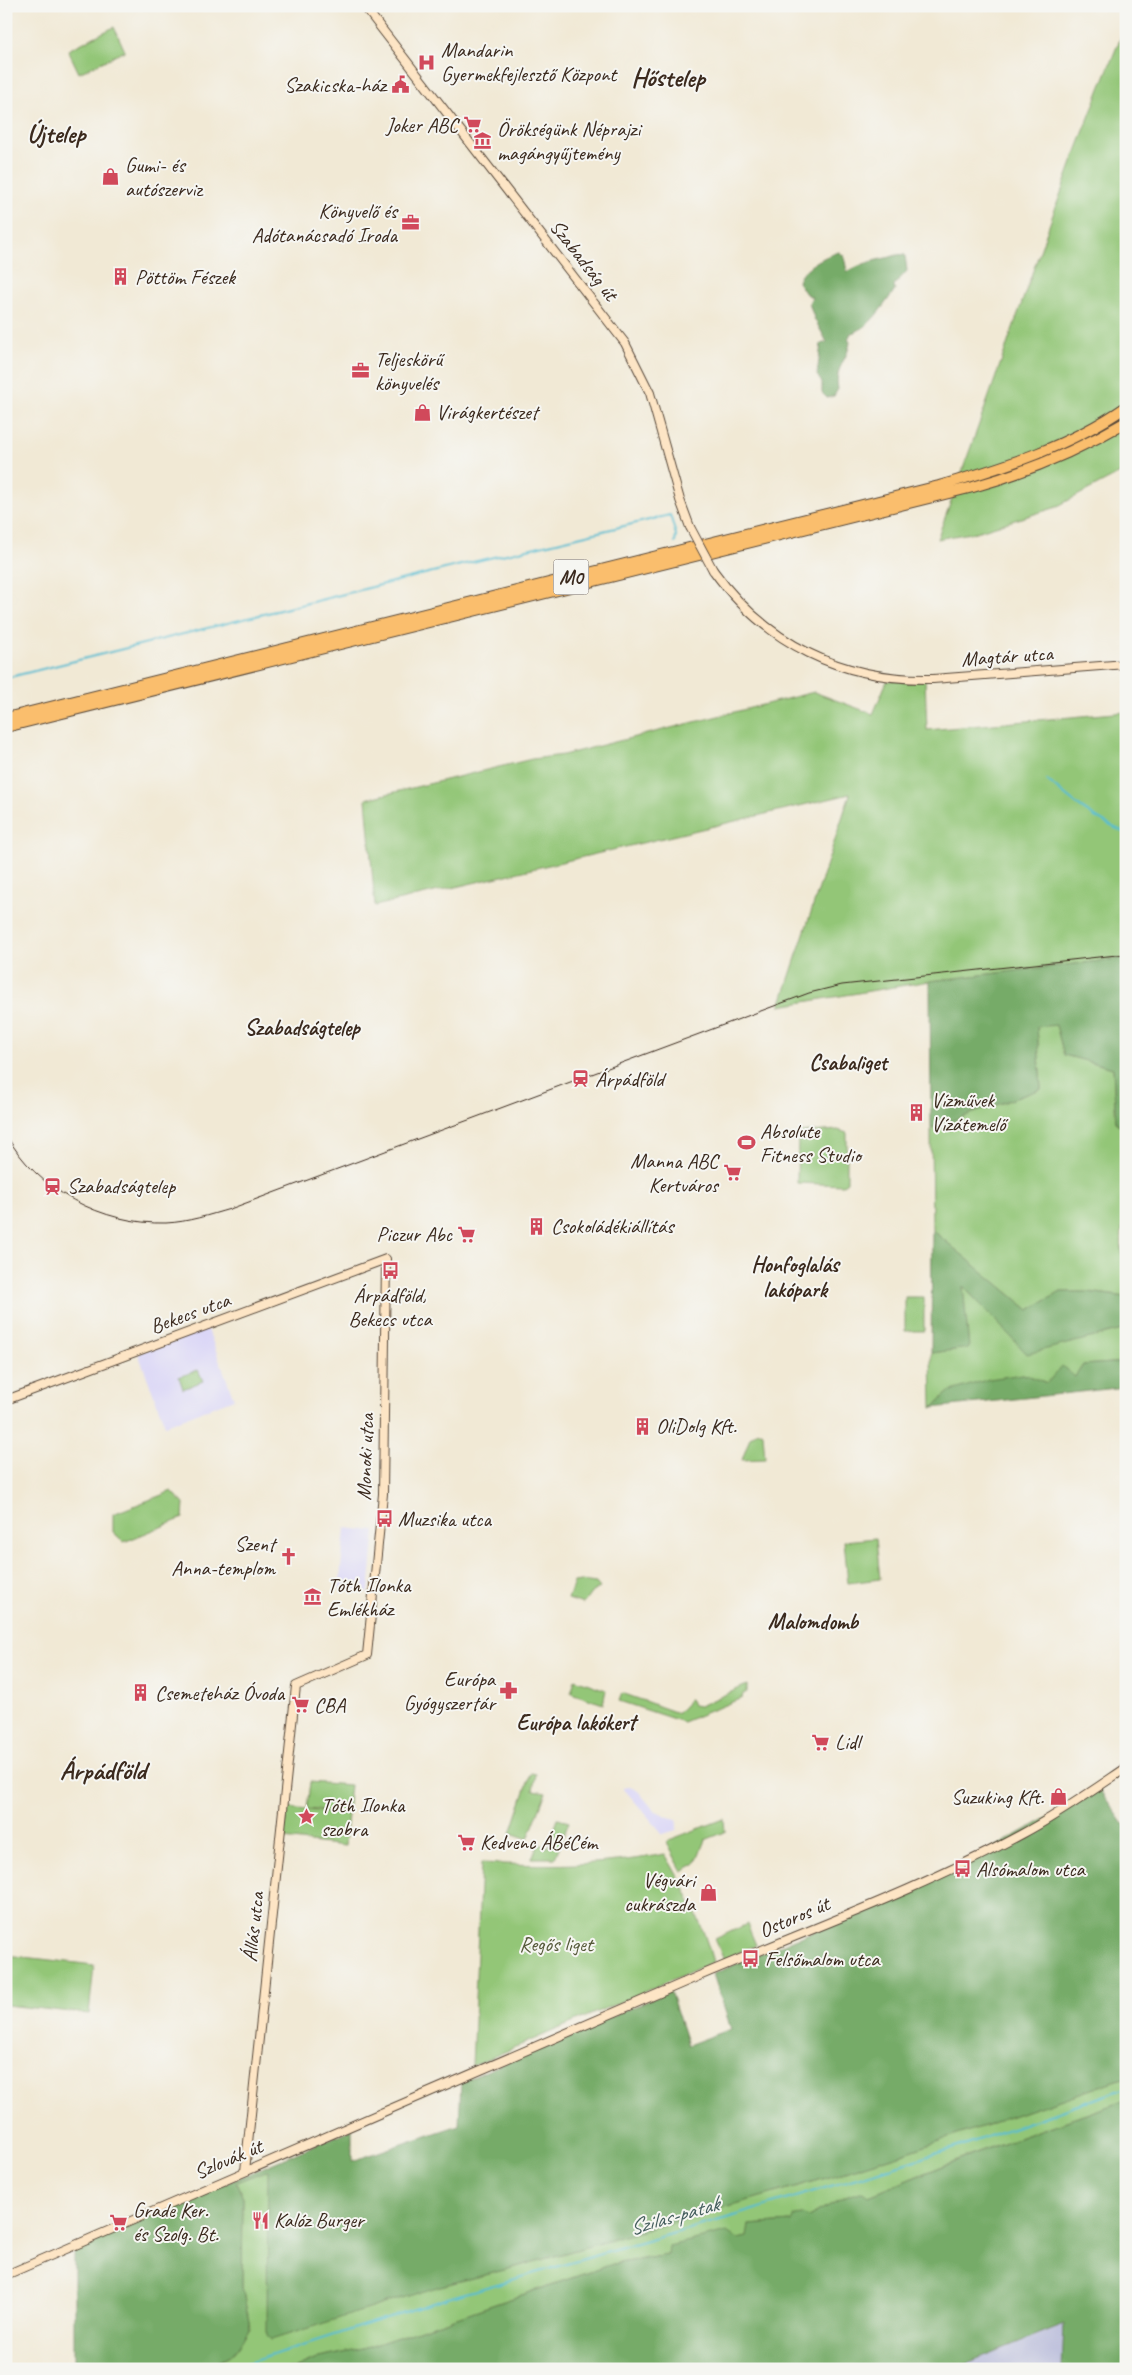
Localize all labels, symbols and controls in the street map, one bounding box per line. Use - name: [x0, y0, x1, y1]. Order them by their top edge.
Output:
- place label: Mandarin Gyermekfejlesztő Központ: [441, 37, 618, 87]
- hospital icon: Mandarin Gyermekfejlesztő Központ: [417, 52, 437, 72]
- district label: Hőstelep: [631, 61, 707, 94]
- place label: Szakicska-ház: [284, 72, 388, 98]
- public building icon: Szakicska-ház: [390, 75, 410, 95]
- place label: Joker ABC: [385, 112, 461, 138]
- supermarket icon: Joker ABC: [462, 115, 482, 135]
- place label: Örökségünk Néprajzi magángyűjtemény: [497, 116, 643, 166]
- district label: Újtelep: [27, 117, 87, 150]
- museum icon: Örökségünk Néprajzi magángyűjtemény: [473, 131, 493, 151]
- place label: Gumi- és autószerviz: [125, 152, 204, 202]
- shop icon: Gumi- és autószerviz: [101, 167, 121, 187]
- place label: Könyvelő és Adótanácsadó Iroda: [252, 198, 399, 248]
- office icon: Könyvelő és Adótanácsadó Iroda: [401, 213, 421, 233]
- street label: Szabadság út: [544, 214, 625, 307]
- place label: Pöttöm Fészek: [135, 264, 236, 290]
- building icon: Pöttöm Fészek: [111, 267, 131, 287]
- place label: Teljeskörű könyvelés: [375, 346, 445, 396]
- office icon: Teljeskörű könyvelés: [351, 361, 371, 381]
- place label: Virágkertészet: [436, 399, 541, 425]
- shop icon: Virágkertészet: [412, 402, 432, 422]
- road number: M0: [554, 560, 588, 594]
- street label: Magtár utca: [960, 640, 1055, 672]
- district label: Szabadságtelep: [244, 1014, 361, 1042]
- district label: Csabaliget: [809, 1049, 889, 1077]
- place label: Árpádföld: [595, 1066, 668, 1092]
- station icon: Árpádföld: [571, 1069, 591, 1089]
- place label: Vízművek Vízátemelő: [931, 1087, 1009, 1137]
- building icon: Vízművek Vízátemelő: [907, 1102, 927, 1122]
- place label: Absolute Fitness Studio: [760, 1118, 863, 1168]
- sports icon: Absolute Fitness Studio: [736, 1133, 756, 1153]
- place label: Manna ABC Kertváros: [630, 1148, 721, 1198]
- supermarket icon: Manna ABC Kertváros: [722, 1163, 742, 1183]
- place label: Szabadságtelep: [67, 1173, 176, 1199]
- station icon: Szabadságtelep: [43, 1176, 63, 1196]
- place label: Csokoládékiállítás: [551, 1213, 675, 1239]
- building icon: Csokoládékiállítás: [527, 1216, 547, 1236]
- place label: Piczur Abc: [377, 1221, 454, 1247]
- supermarket icon: Piczur Abc: [456, 1224, 476, 1244]
- district label: Honfoglalás lakópark: [751, 1251, 841, 1304]
- bus stop icon: Árpádföld, Bekecs utca: [380, 1260, 400, 1280]
- place label: Árpádföld, Bekecs utca: [348, 1282, 433, 1332]
- street label: Bekecs utca: [146, 1286, 235, 1339]
- street label: Monoki utca: [350, 1412, 380, 1501]
- place label: OliDolg Kft.: [656, 1413, 738, 1439]
- building icon: OliDolg Kft.: [632, 1416, 652, 1436]
- place label: Muzsika utca: [398, 1506, 492, 1532]
- bus stop icon: Muzsika utca: [374, 1509, 394, 1529]
- place label: Szent Anna-templom: [171, 1531, 278, 1581]
- church icon: Szent Anna-templom: [279, 1546, 299, 1566]
- place label: Tóth Ilonka Emlékház: [327, 1572, 412, 1622]
- museum icon: Tóth Ilonka Emlékház: [303, 1587, 323, 1607]
- district label: Malomdomb: [768, 1608, 859, 1636]
- place label: Európa Gyógyszertár: [404, 1666, 497, 1716]
- place label: Csemeteház Óvoda: [155, 1680, 286, 1706]
- pharmacy icon: Európa Gyógyszertár: [499, 1681, 519, 1701]
- building icon: Csemeteház Óvoda: [131, 1683, 151, 1703]
- place label: CBA: [314, 1692, 347, 1718]
- supermarket icon: CBA: [290, 1695, 310, 1715]
- district label: Európa lakókert: [517, 1709, 639, 1737]
- place label: Lidl: [835, 1729, 863, 1755]
- supermarket icon: Lidl: [811, 1732, 831, 1752]
- district label: Árpádföld: [60, 1754, 151, 1787]
- place label: Suzuking Kft.: [951, 1784, 1045, 1810]
- shop icon: Suzuking Kft.: [1048, 1787, 1068, 1807]
- place label: Tóth Ilonka szobra: [321, 1792, 406, 1842]
- place icon: Tóth Ilonka szobra: [297, 1807, 317, 1827]
- place label: Kedvenc ÁBéCém: [480, 1829, 599, 1855]
- supermarket icon: Kedvenc ÁBéCém: [456, 1832, 476, 1852]
- place label: Alsómalom utca: [976, 1856, 1086, 1882]
- bus stop icon: Alsómalom utca: [952, 1859, 972, 1879]
- place label: Végvári cukrászda: [624, 1867, 698, 1917]
- shop icon: Végvári cukrászda: [699, 1882, 719, 1902]
- street label: Állás utca: [236, 1889, 270, 1963]
- street label: Ostoros út: [755, 1890, 835, 1943]
- park label: Regős liget: [519, 1931, 595, 1957]
- place label: Felsőmalom utca: [765, 1946, 881, 1972]
- bus stop icon: Felsőmalom utca: [741, 1949, 761, 1969]
- street label: Szlovák út: [190, 2132, 268, 2185]
- water label: Szilas-patak: [626, 2189, 726, 2242]
- place label: Grade Ker. és Szolg. Bt.: [133, 2197, 219, 2247]
- place label: Kalóz Burger: [274, 2207, 366, 2233]
- restaurant icon: Kalóz Burger: [250, 2210, 270, 2230]
- supermarket icon: Grade Ker. és Szolg. Bt.: [109, 2212, 129, 2232]

